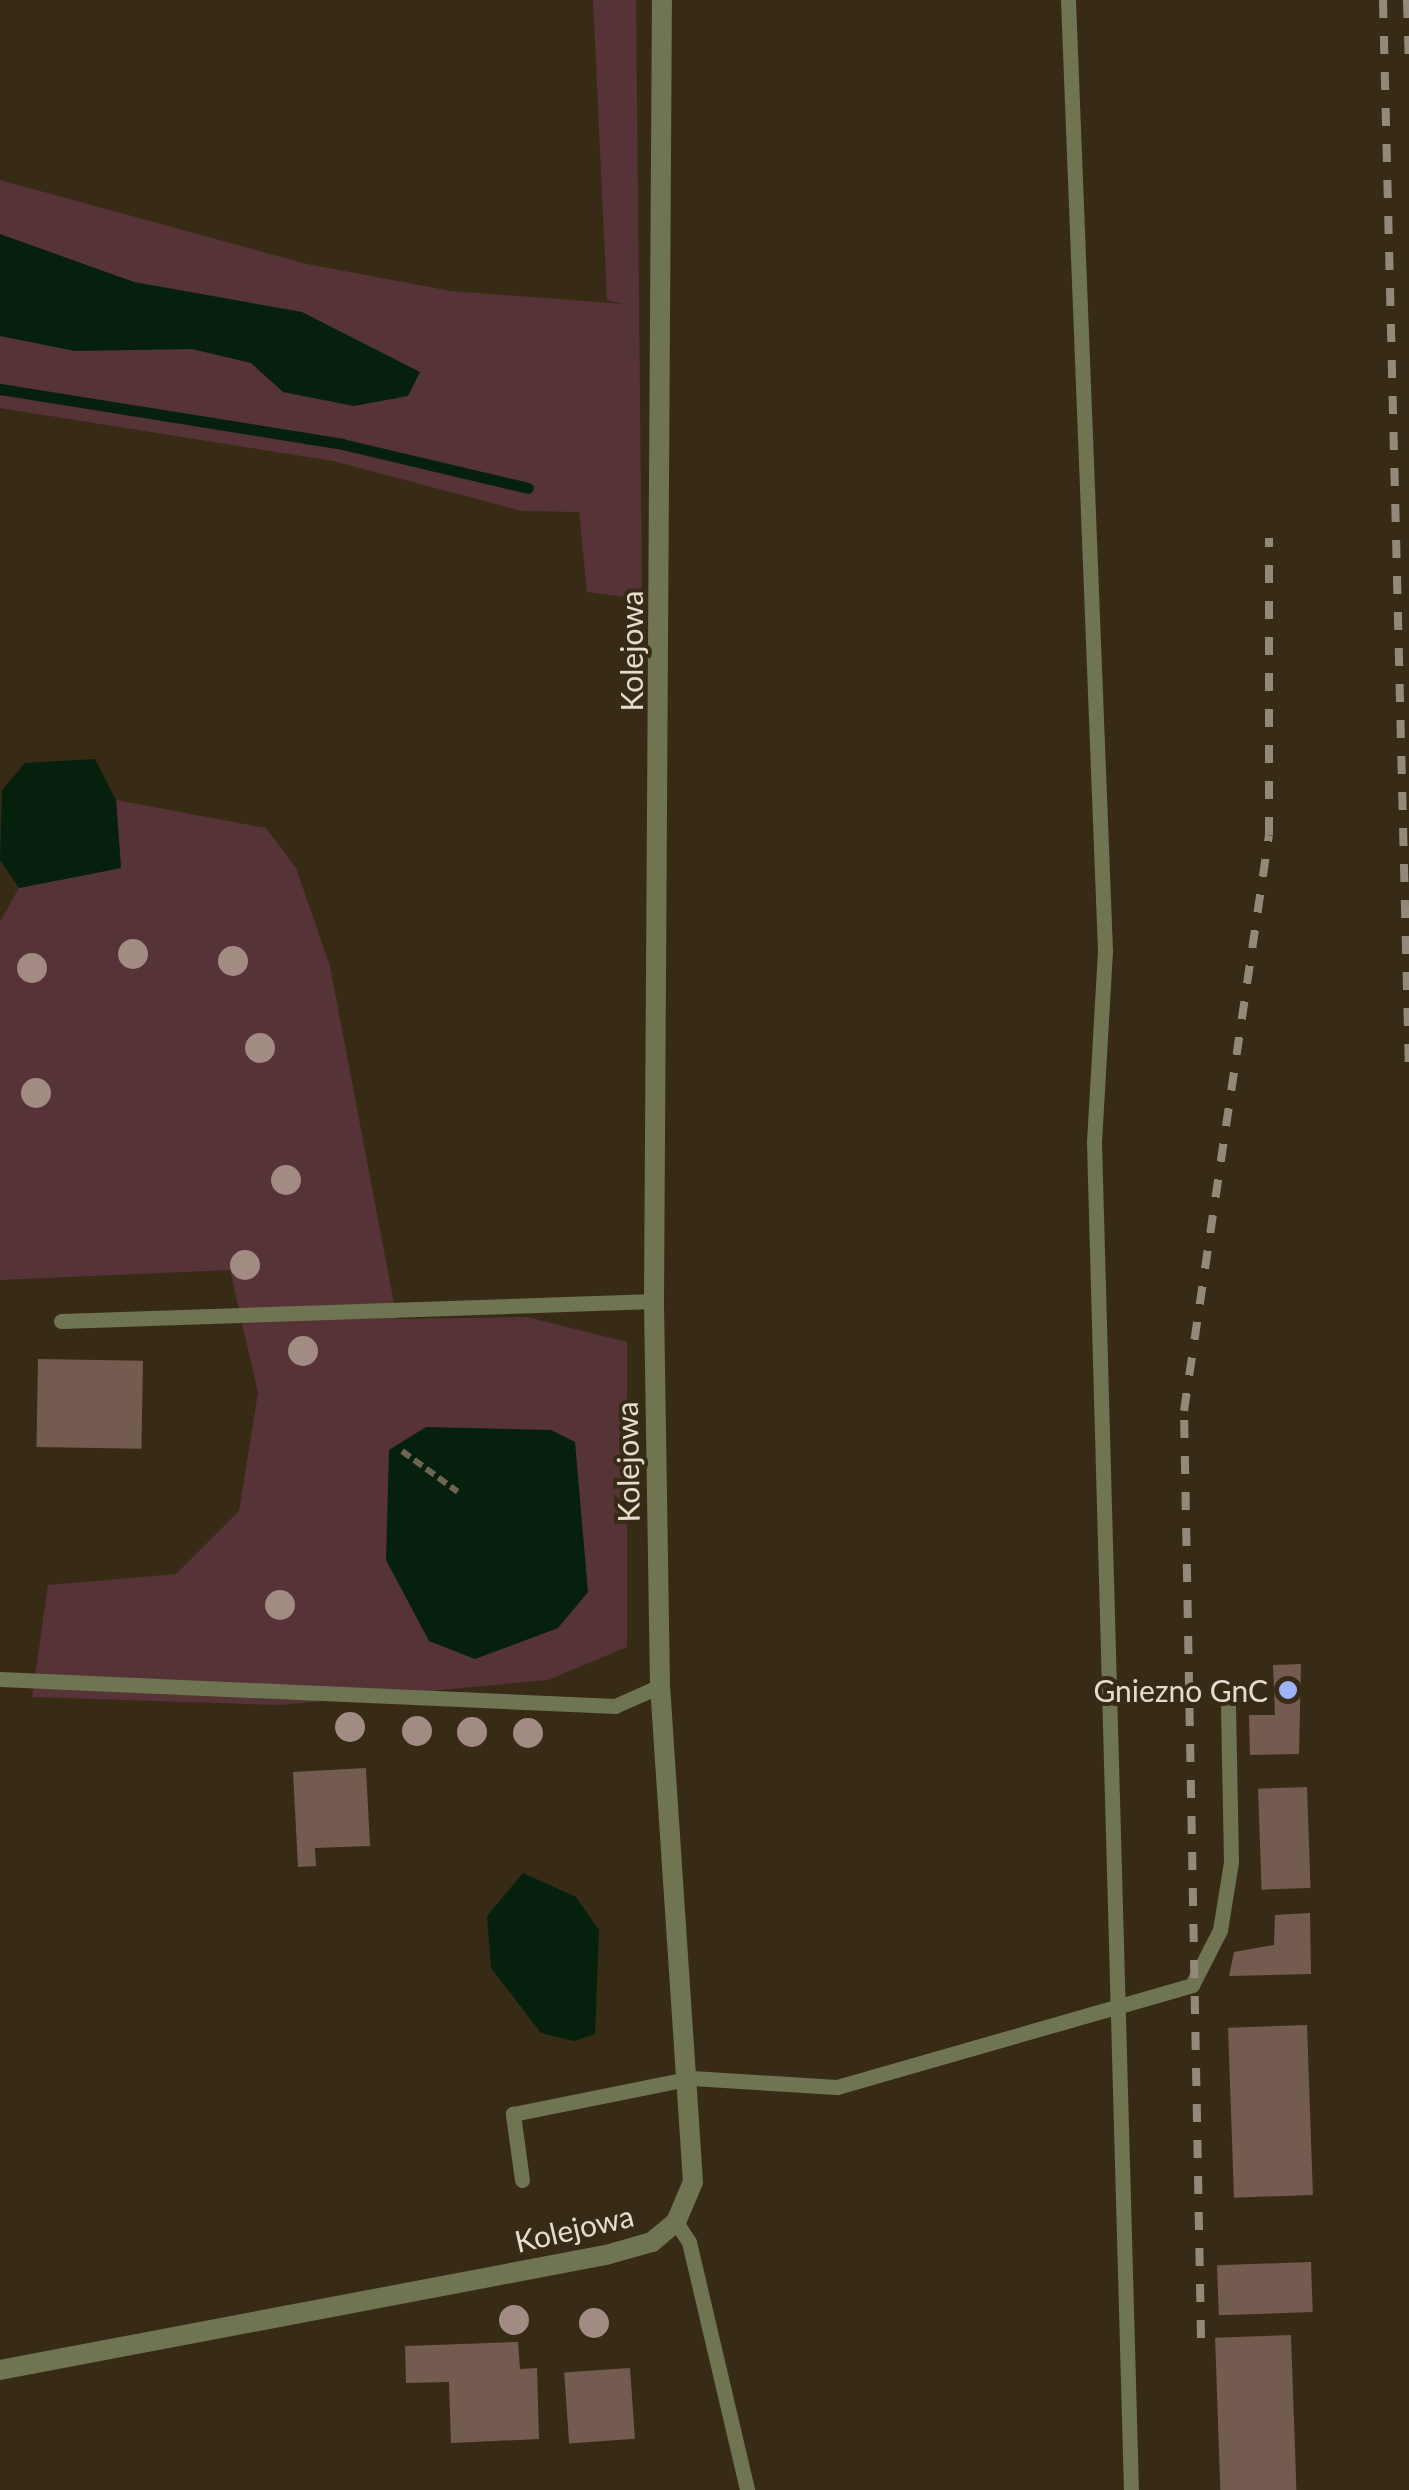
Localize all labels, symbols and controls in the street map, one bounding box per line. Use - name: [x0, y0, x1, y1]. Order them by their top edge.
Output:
- street label: Kolejowa: [613, 591, 649, 711]
- street label: Kolejowa: [608, 1401, 646, 1523]
- place label: Gniezno GnC: [1093, 1672, 1268, 1708]
- marker: Gniezno GnC: [1277, 1679, 1299, 1701]
- street label: Kolejowa: [511, 2197, 637, 2259]

